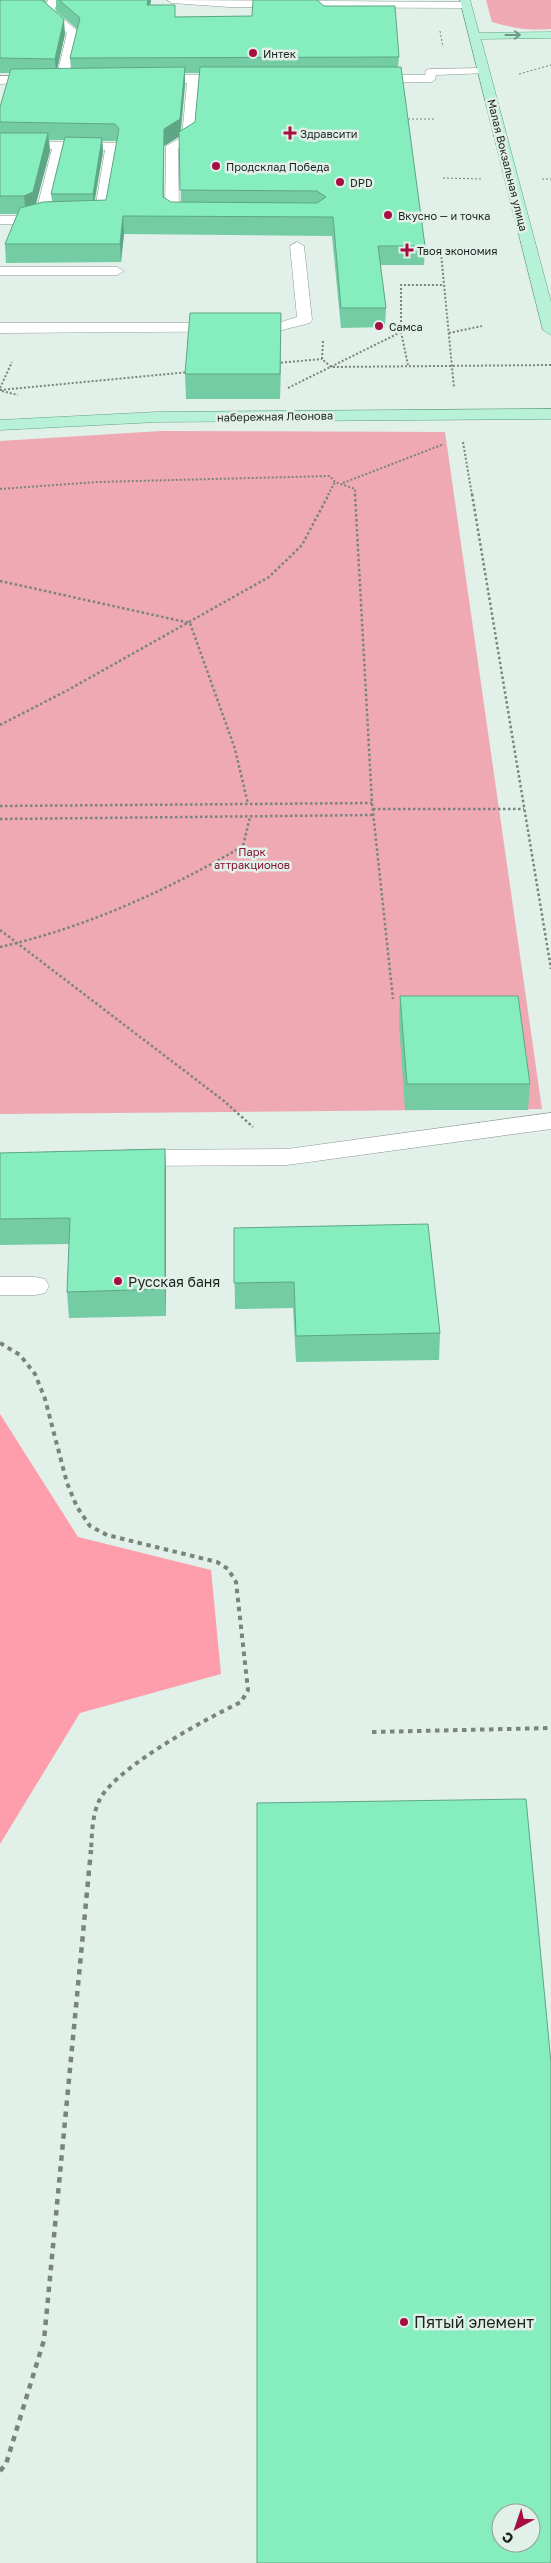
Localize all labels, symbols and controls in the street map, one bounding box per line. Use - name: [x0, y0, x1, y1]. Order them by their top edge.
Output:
- one-way arrow: [504, 30, 521, 40]
- marker: Интек: [247, 47, 259, 59]
- place label: Интек: [263, 47, 297, 60]
- street label: Малая Вокзальная улица: [485, 97, 531, 233]
- marker: Здравсити: [284, 127, 296, 139]
- place label: Здравсити: [300, 127, 358, 140]
- marker: Продсклад Победа: [210, 160, 222, 172]
- place label: Продсклад Победа: [226, 160, 329, 173]
- marker: DPD: [334, 176, 346, 188]
- place label: DPD: [350, 176, 373, 189]
- marker: Вкусно — и точка: [382, 209, 394, 221]
- place label: Вкусно — и точка: [398, 209, 490, 222]
- marker: Твоя экономия: [401, 244, 413, 256]
- place label: Твоя экономия: [417, 244, 498, 257]
- marker: Самса: [373, 320, 385, 332]
- place label: Самса: [389, 320, 423, 333]
- street label: набережная Леонова: [217, 408, 333, 424]
- park label: Парк аттракционов: [214, 845, 290, 871]
- place label: Русская баня: [128, 1273, 220, 1290]
- marker: Русская баня: [112, 1275, 124, 1287]
- place label: Пятый элемент: [414, 2312, 534, 2332]
- marker: Пятый элемент: [398, 2316, 410, 2328]
- north arrow: [491, 2503, 541, 2553]
- text: С: [498, 2529, 517, 2548]

